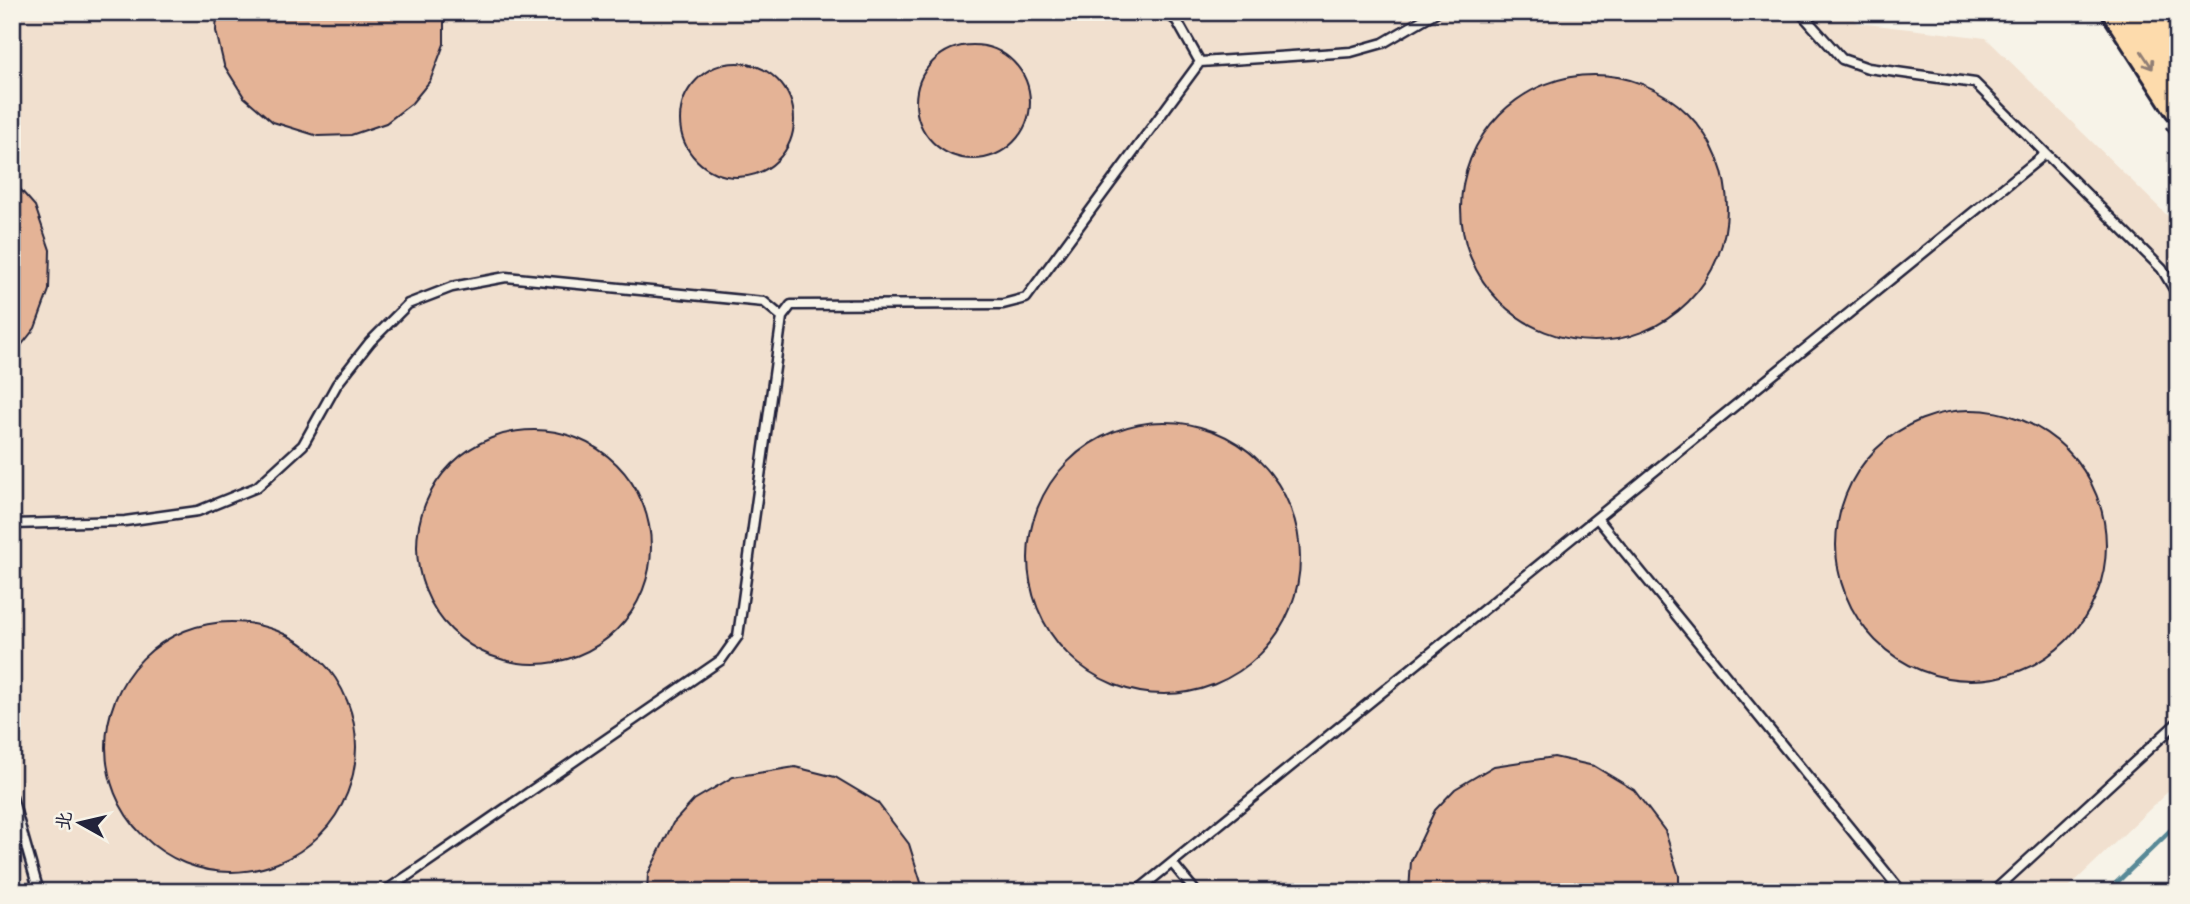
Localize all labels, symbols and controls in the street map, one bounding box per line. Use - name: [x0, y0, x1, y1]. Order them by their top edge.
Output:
- one-way arrow: [2140, 50, 2154, 70]
- north arrow: [46, 788, 116, 858]
- text: 北: [54, 810, 79, 832]

